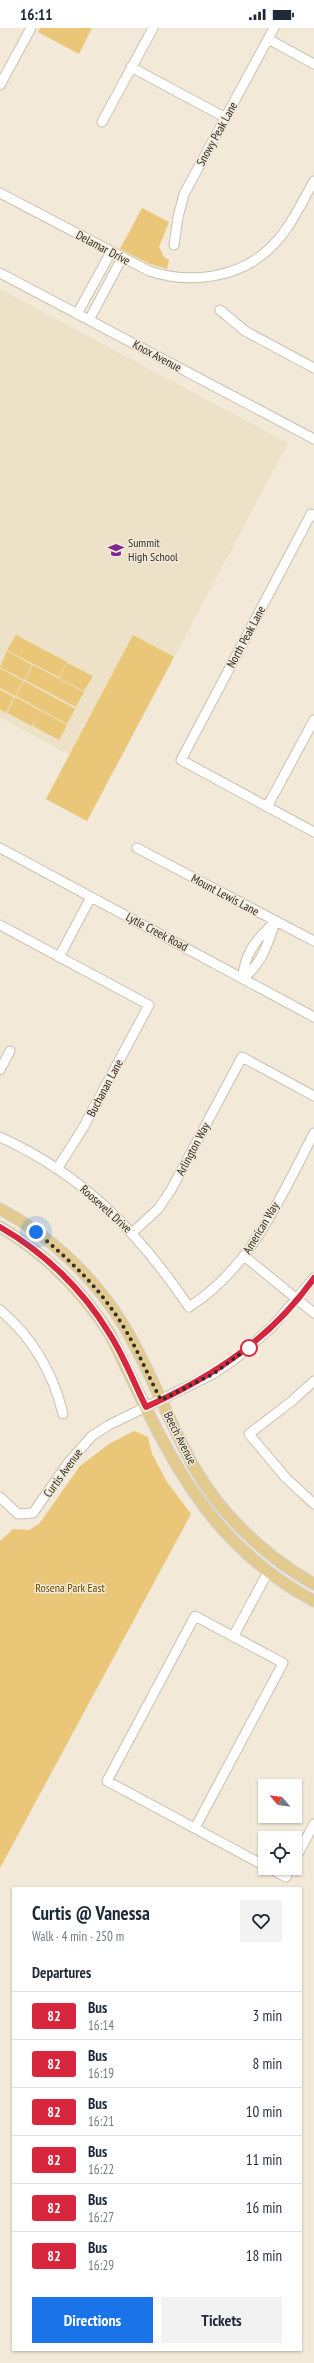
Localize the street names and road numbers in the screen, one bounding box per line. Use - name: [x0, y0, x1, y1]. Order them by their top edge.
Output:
- street label: Snowy Peak Lane: [193, 99, 240, 168]
- street label: Delamar Drive: [74, 227, 133, 268]
- street label: Knox Avenue: [130, 336, 184, 375]
- street label: North Peak Lane: [223, 603, 268, 670]
- street label: Mount Lewis Lane: [189, 870, 262, 919]
- street label: Lytle Creek Road: [124, 909, 191, 954]
- street label: Buchanan Lane: [83, 1056, 126, 1119]
- street label: Arlington Way: [172, 1119, 213, 1178]
- street label: Roosevelt Drive: [77, 1181, 135, 1236]
- street label: American Way: [239, 1199, 282, 1256]
- street label: Beech Avenue: [161, 1409, 200, 1467]
- street label: Curtis Avenue: [40, 1445, 85, 1500]

